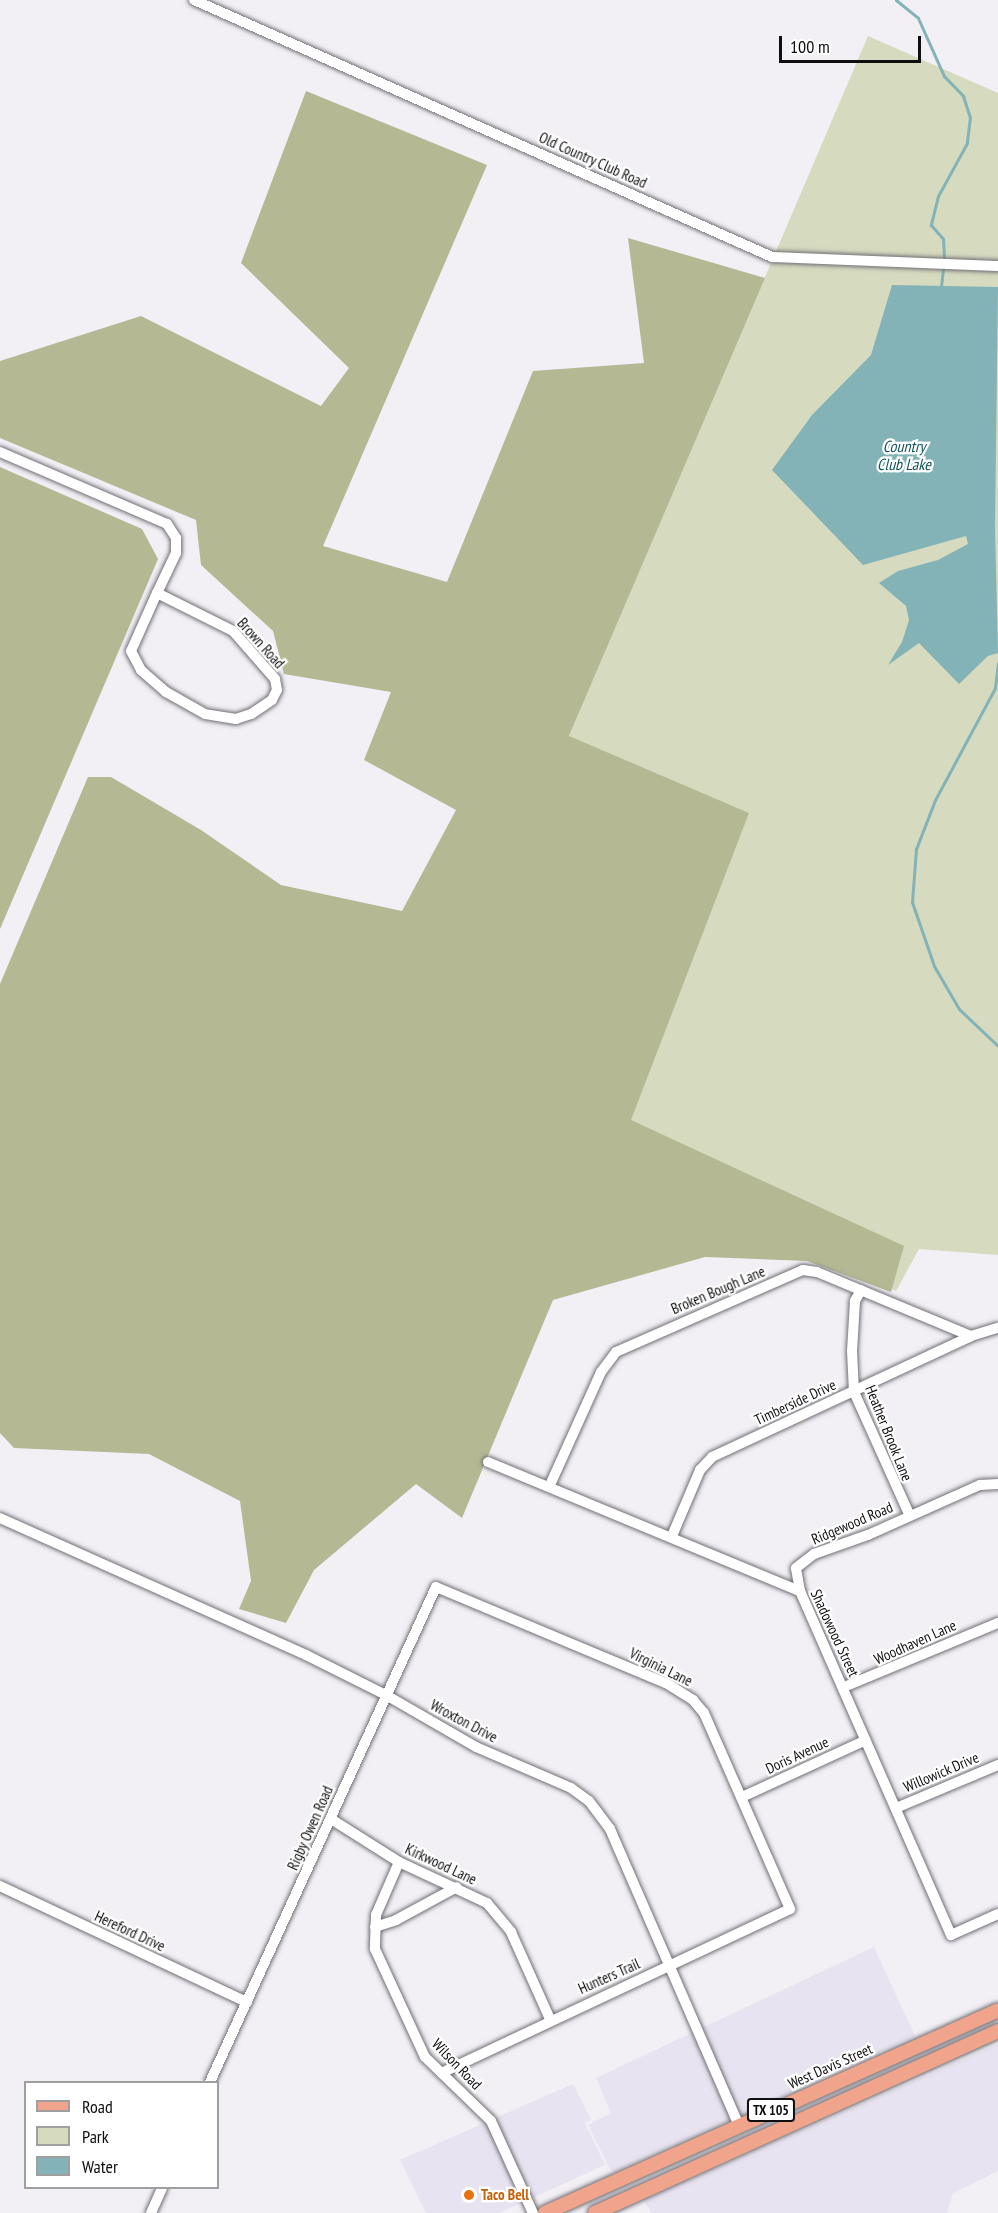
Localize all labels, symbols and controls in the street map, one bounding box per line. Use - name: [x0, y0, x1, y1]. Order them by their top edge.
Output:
- scale bar: [782, 24, 924, 62]
- text: 100 m: [790, 35, 830, 58]
- street label: Old Country Club Road: [536, 128, 650, 192]
- water label: Country Club Lake: [877, 436, 931, 474]
- street label: Brown Road: [234, 614, 288, 672]
- street label: Broken Bough Lane: [668, 1262, 768, 1318]
- street label: Timberside Drive: [751, 1375, 839, 1429]
- street label: Heather Brook Lane: [861, 1382, 917, 1484]
- street label: Ridgewood Road: [809, 1498, 895, 1548]
- street label: Shadowood Street: [807, 1586, 863, 1680]
- street label: Woodhaven Lane: [871, 1616, 959, 1668]
- street label: Virginia Lane: [627, 1644, 695, 1690]
- street label: Wroxton Drive: [427, 1696, 501, 1746]
- street label: Doris Avenue: [762, 1732, 832, 1778]
- street label: Willowick Drive: [900, 1748, 982, 1796]
- street label: Rigby Owen Road: [283, 1783, 337, 1873]
- street label: Kirkwood Lane: [402, 1840, 480, 1888]
- street label: Hereford Drive: [92, 1907, 168, 1955]
- street label: Hunters Trail: [575, 1954, 643, 1998]
- street label: Wilson Road: [428, 2035, 486, 2093]
- street label: West Davis Street: [785, 2039, 875, 2093]
- legend: [24, 2081, 219, 2189]
- text: Road: [82, 2095, 113, 2118]
- road number: TX 105: [746, 2099, 796, 2121]
- text: Park: [82, 2125, 109, 2148]
- text: Water: [82, 2155, 118, 2178]
- place label: Taco Bell: [481, 2186, 529, 2204]
- marker: Taco Bell: [462, 2188, 476, 2202]

